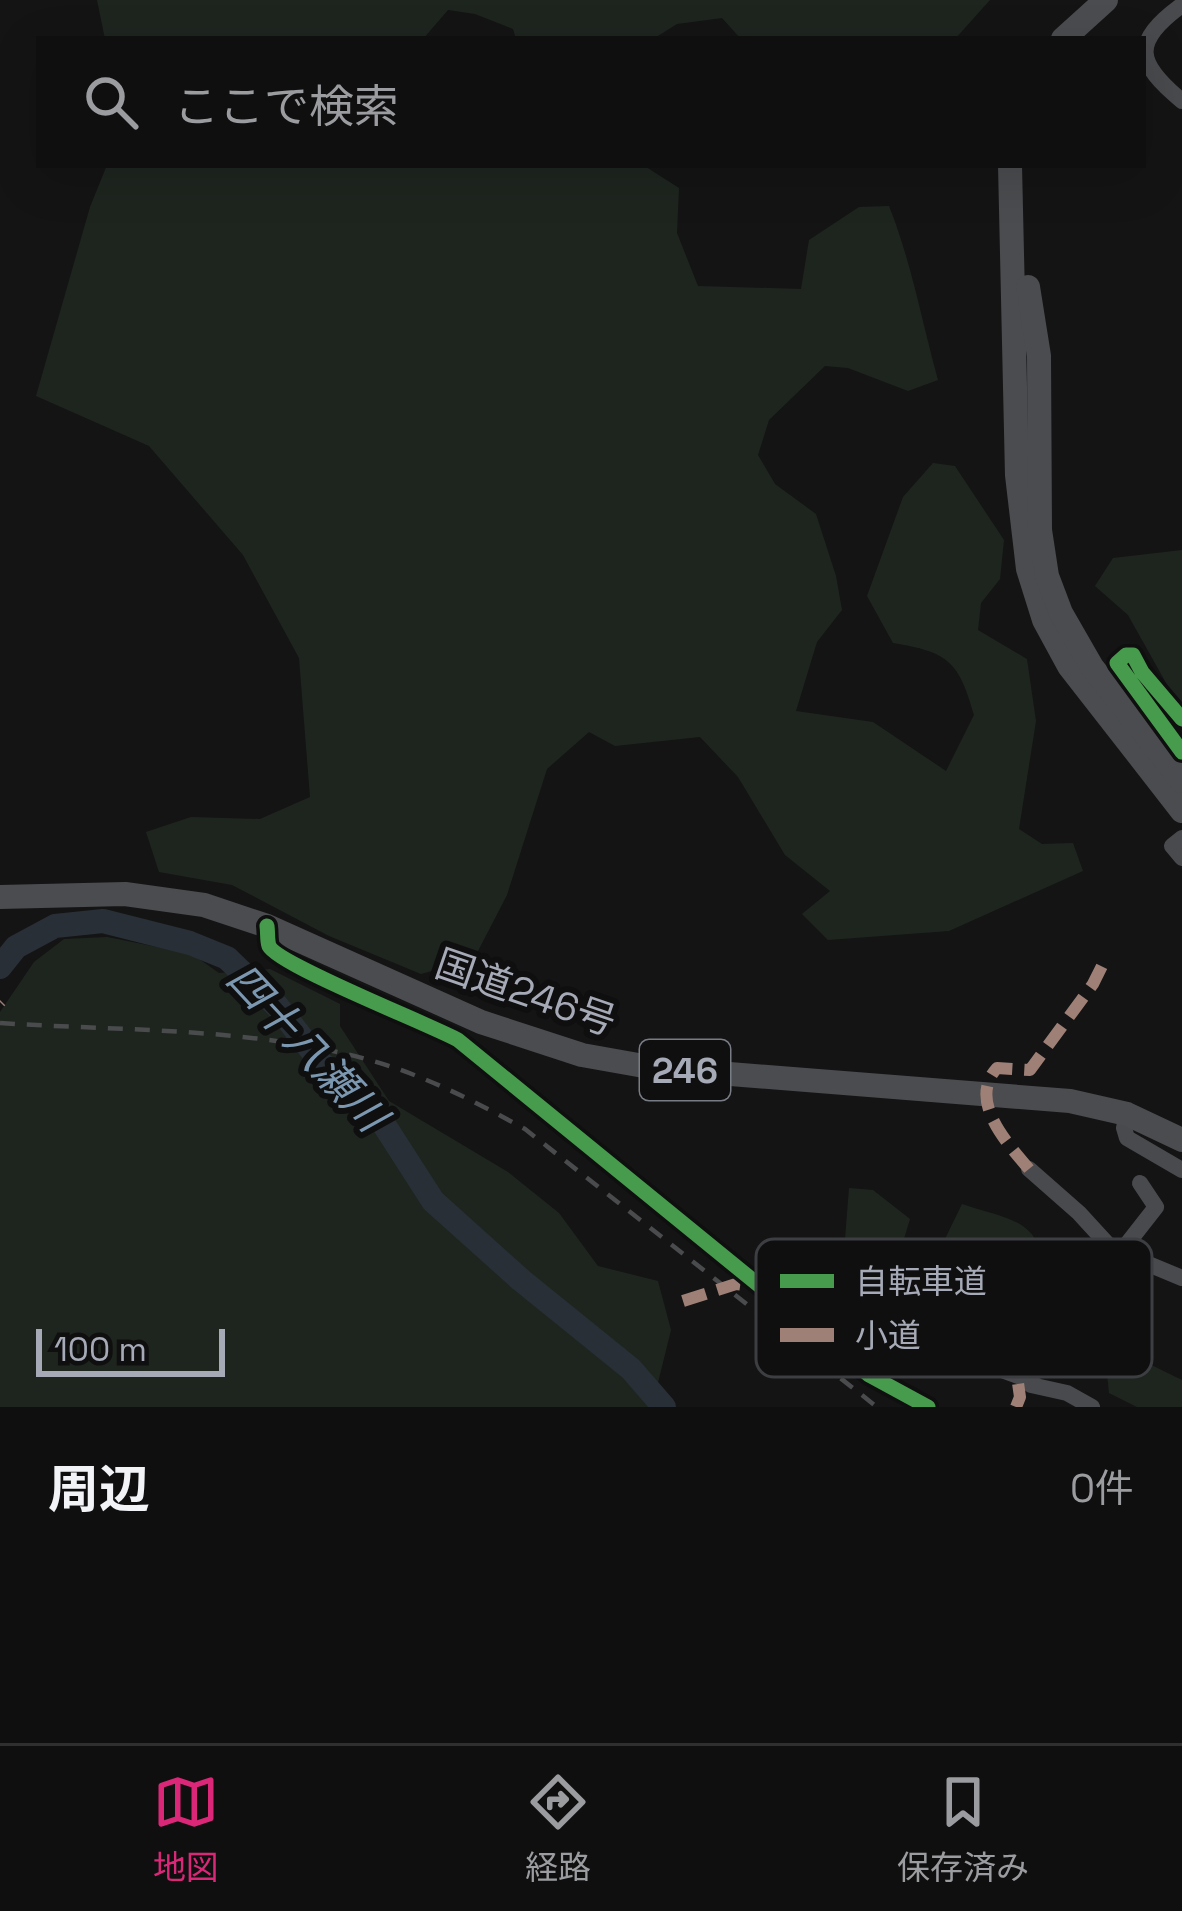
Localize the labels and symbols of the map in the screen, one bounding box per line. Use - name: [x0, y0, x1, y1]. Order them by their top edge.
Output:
- street label: 国道246号: [429, 939, 623, 1046]
- water label: 四十八瀬川: [216, 952, 400, 1145]
- road number: 246: [640, 1040, 730, 1100]
- legend: [756, 1239, 1152, 1377]
- text: 自転車道: [855, 1261, 987, 1303]
- text: 小道: [855, 1315, 921, 1357]
- scale bar: [36, 1323, 225, 1376]

